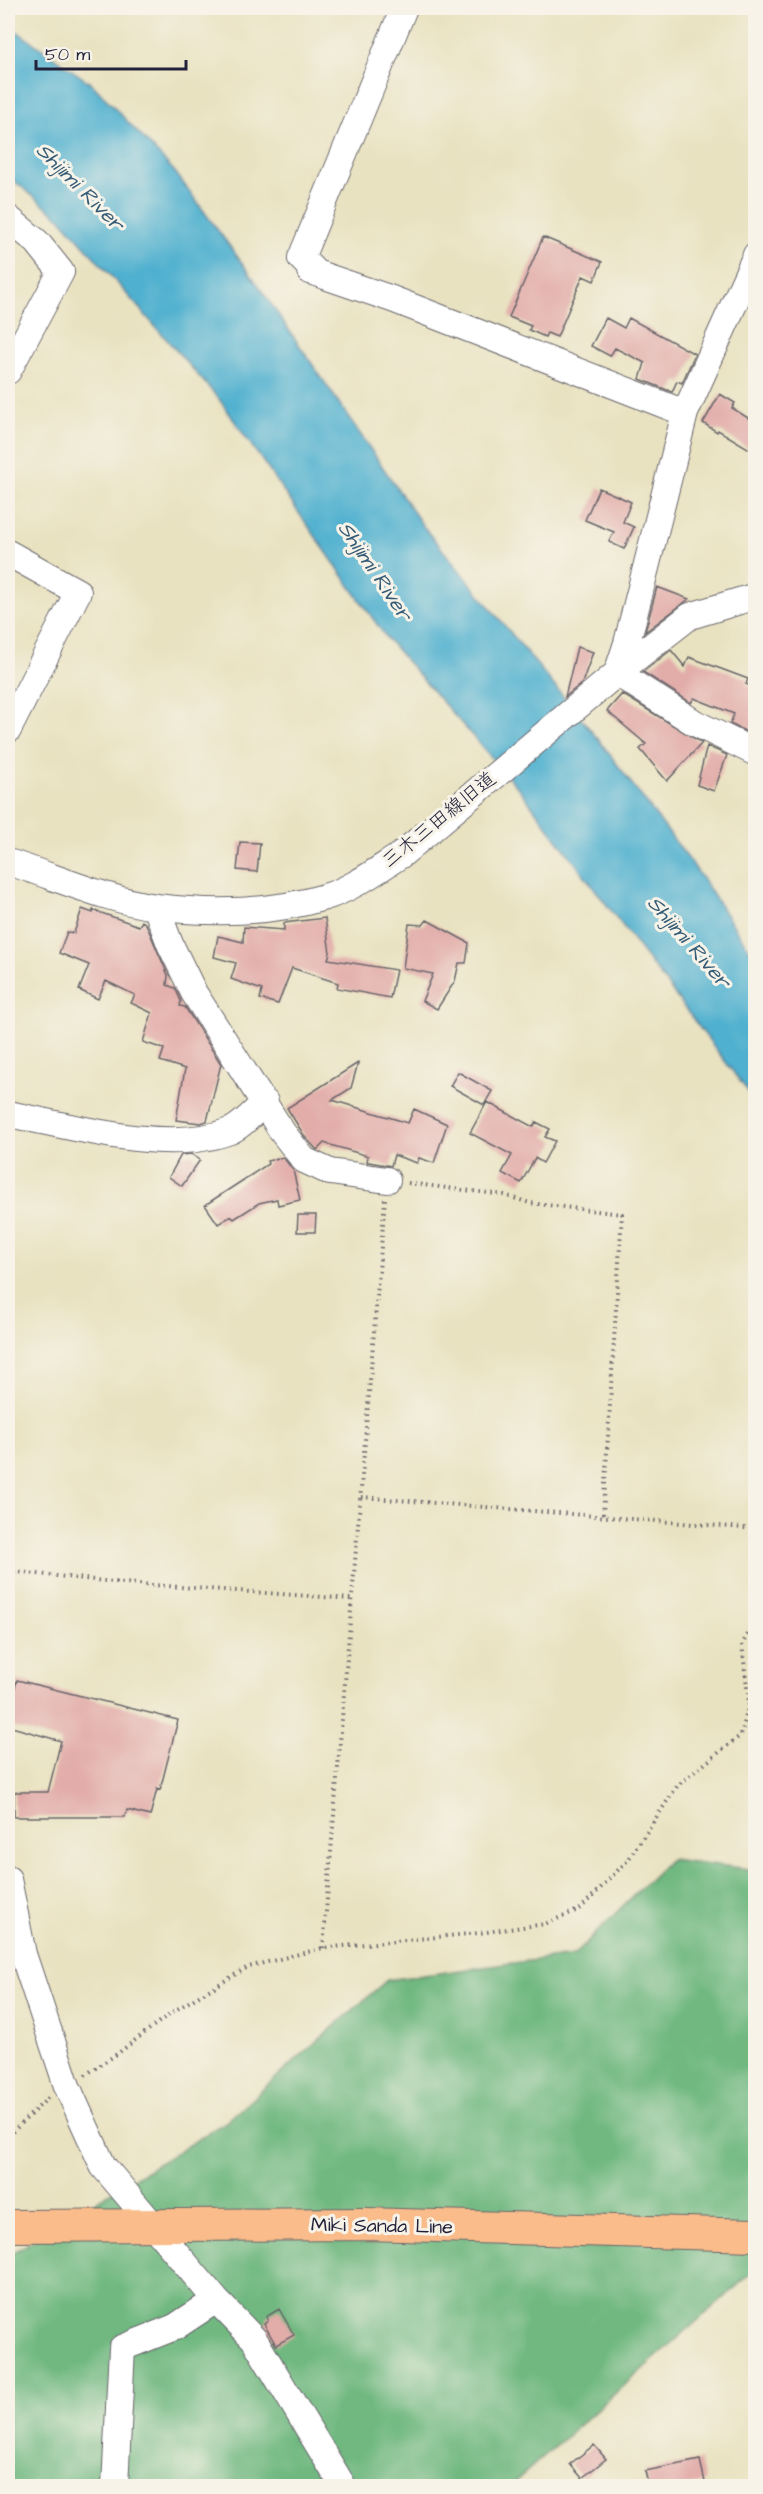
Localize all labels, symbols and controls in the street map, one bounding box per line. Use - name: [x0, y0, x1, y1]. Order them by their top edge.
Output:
- scale bar: [36, 33, 186, 71]
- text: 50 m: [45, 42, 90, 67]
- water label: Shijimi River: [29, 136, 132, 239]
- water label: Shijimi River: [331, 516, 420, 628]
- street label: 三木三田線旧道: [376, 765, 502, 875]
- water label: Shijimi River: [641, 890, 739, 996]
- street label: Miki Sanda Line: [311, 2211, 453, 2241]

